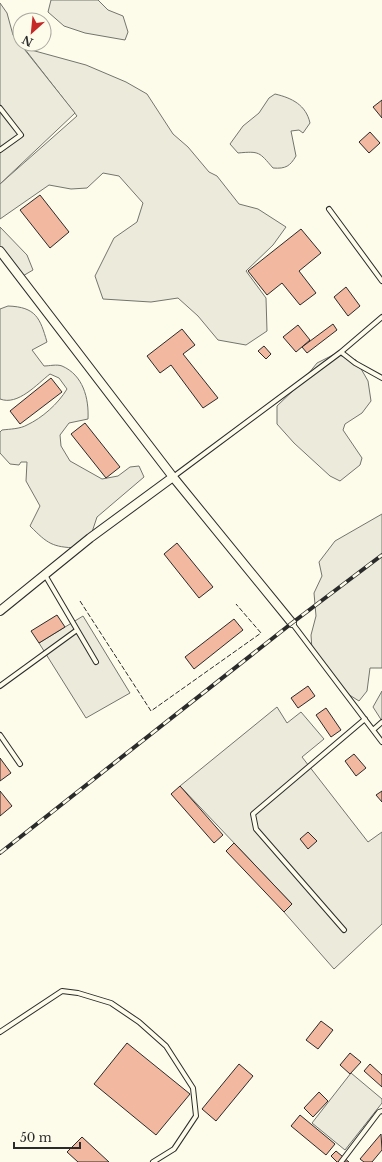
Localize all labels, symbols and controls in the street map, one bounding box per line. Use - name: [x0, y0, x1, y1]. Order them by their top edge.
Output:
- north arrow: [12, 12, 52, 52]
- text: N: [19, 32, 35, 49]
- scale bar: [14, 1124, 80, 1150]
- text: 50 m: [20, 1130, 52, 1145]

